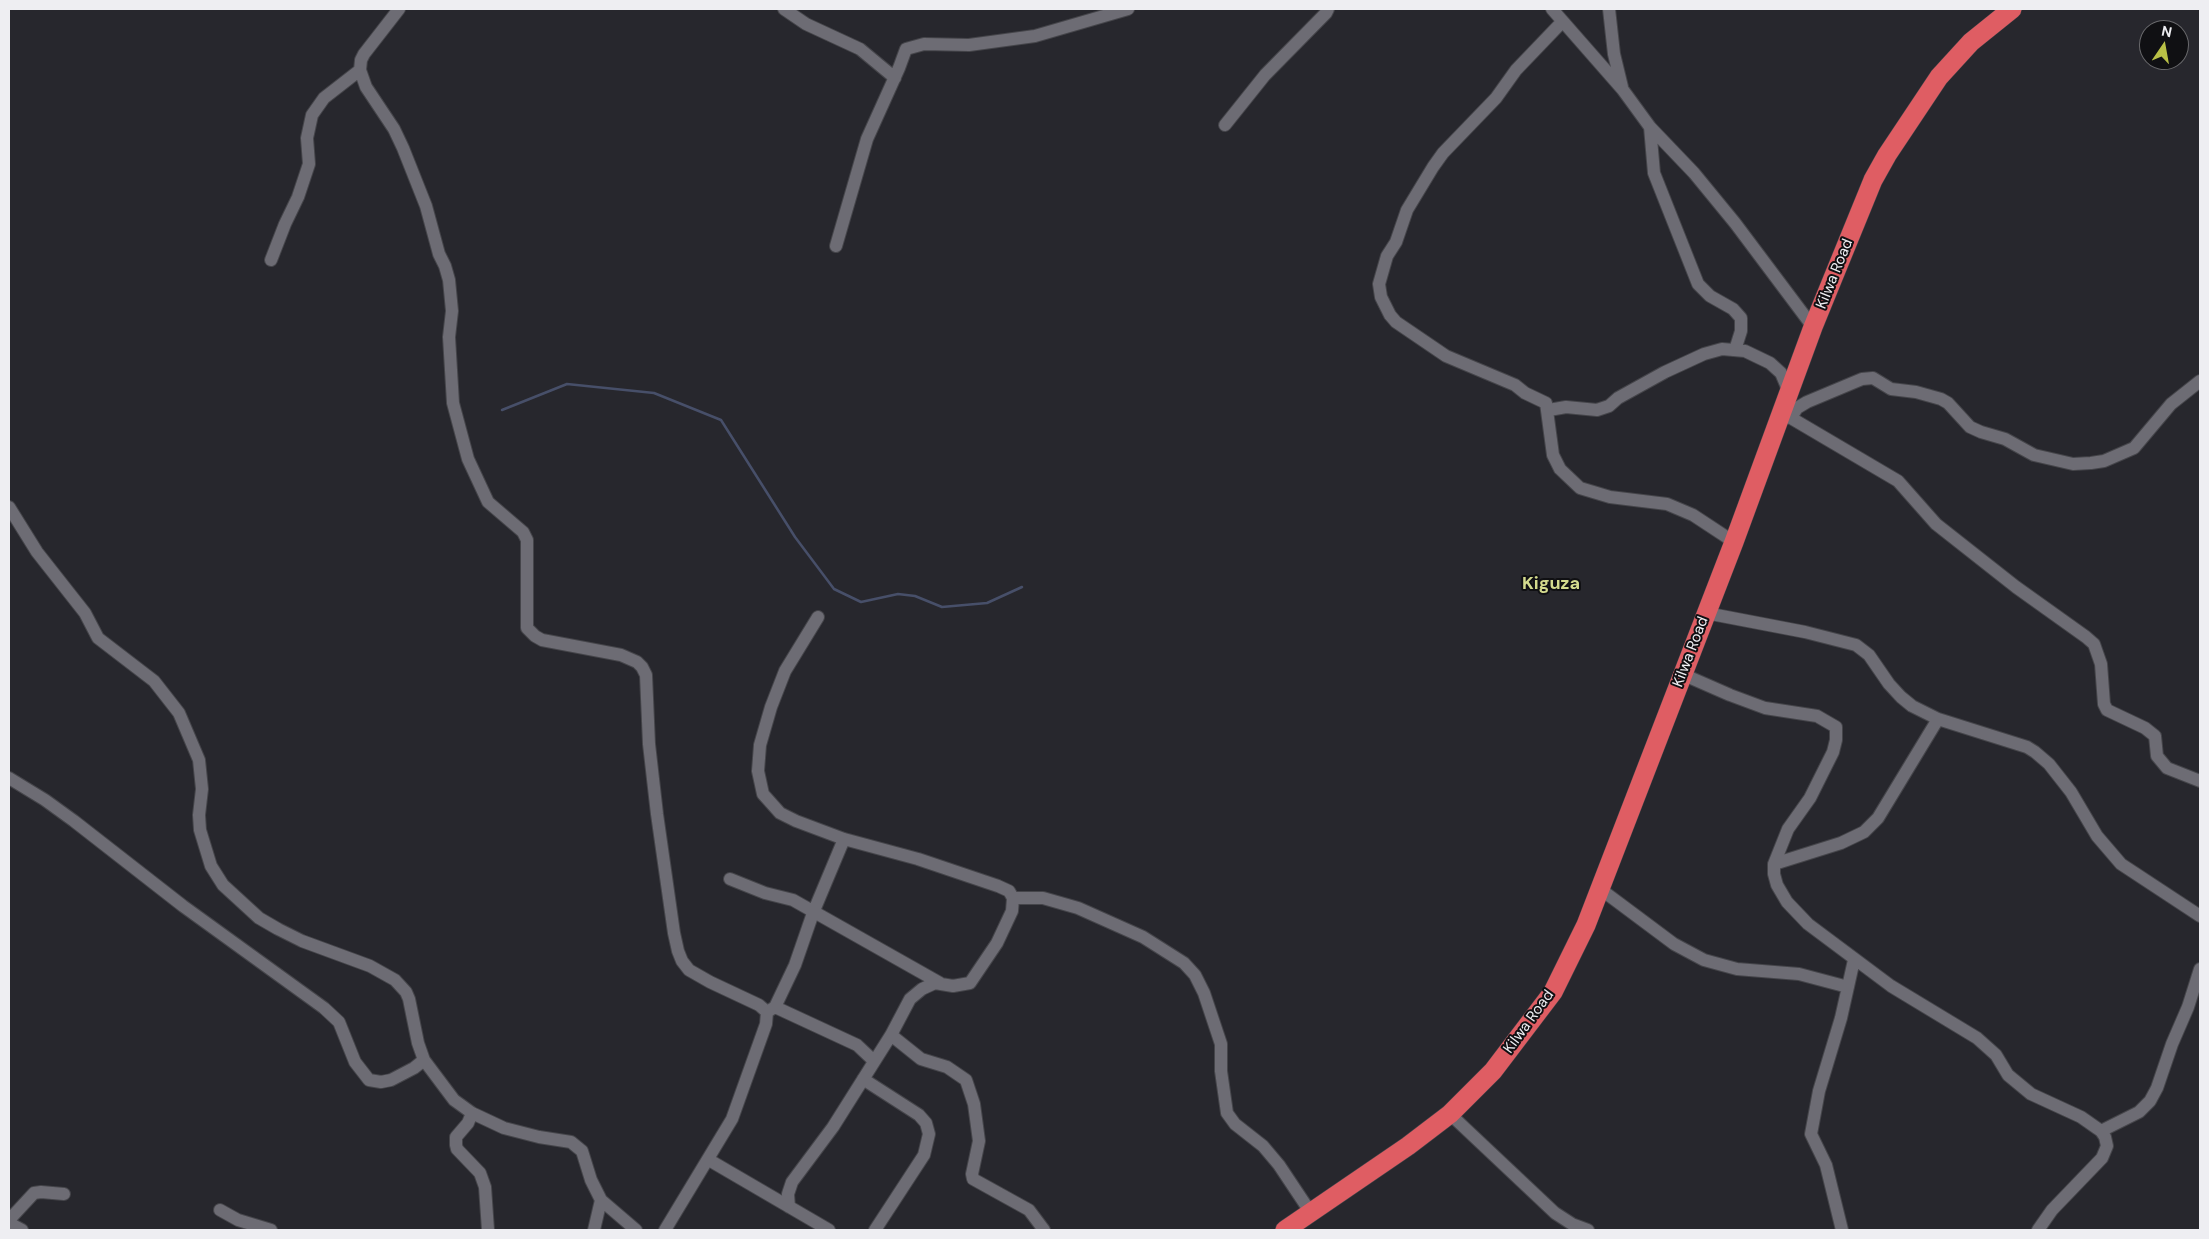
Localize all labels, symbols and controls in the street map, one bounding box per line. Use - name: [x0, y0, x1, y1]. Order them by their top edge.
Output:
- north arrow: [2139, 20, 2189, 70]
- text: N: [2160, 21, 2174, 41]
- street label: Kilwa Road: [1813, 236, 1857, 312]
- district label: Kiguza: [1522, 573, 1580, 595]
- street label: Kilwa Road: [1669, 614, 1713, 690]
- street label: Kilwa Road: [1500, 987, 1558, 1057]

